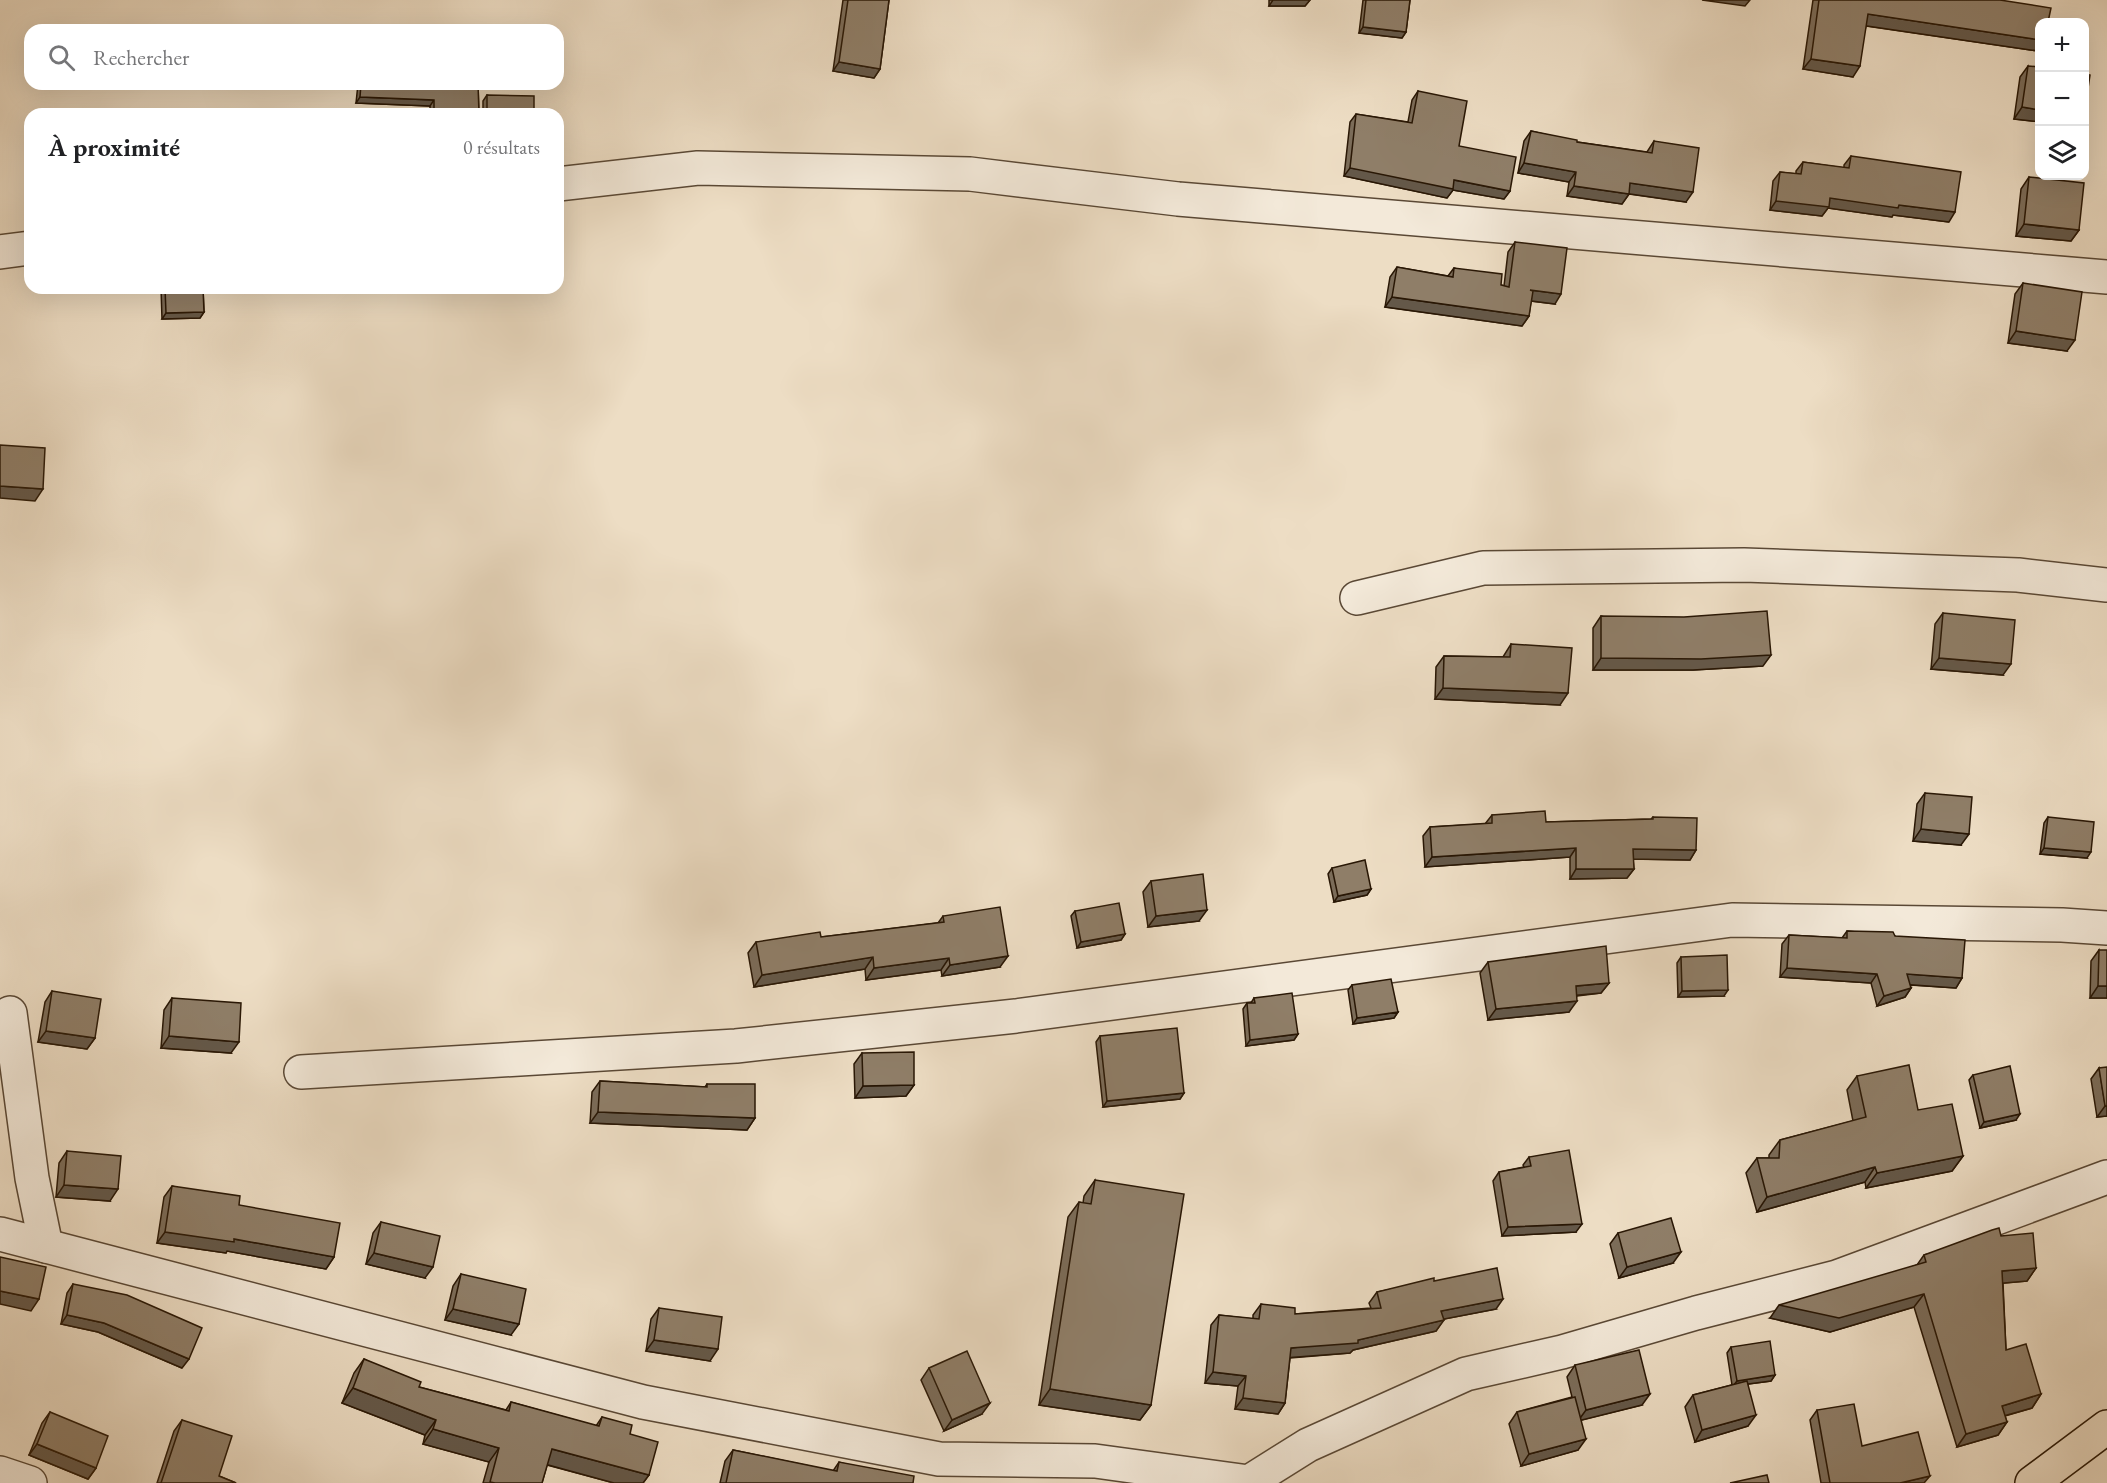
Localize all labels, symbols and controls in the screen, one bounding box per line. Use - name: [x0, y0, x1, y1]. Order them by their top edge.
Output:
- map controls: [2035, 18, 2089, 180]
- button: +: [2035, 18, 2089, 72]
- search box: [24, 24, 564, 90]
- icon: search: [45, 41, 78, 74]
- text: Rechercher: [93, 43, 189, 72]
- button: −: [2035, 72, 2089, 126]
- button: layers: [2035, 126, 2089, 180]
- text: À proximité: [48, 130, 180, 164]
- text: 0 résultats: [463, 134, 540, 160]

